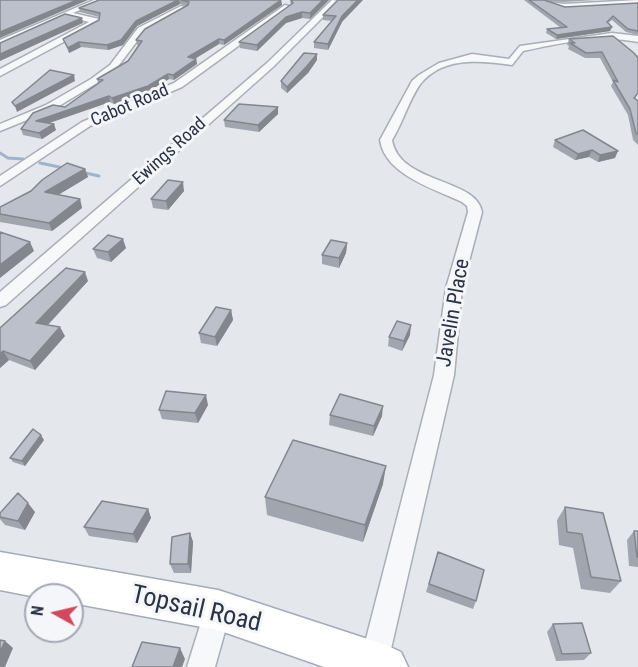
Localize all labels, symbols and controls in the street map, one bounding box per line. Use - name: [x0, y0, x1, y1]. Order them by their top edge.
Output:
- street label: Cabot Road: [88, 80, 172, 132]
- street label: Ewings Road: [129, 114, 211, 190]
- street label: Javelin Place: [432, 257, 476, 369]
- street label: Topsail Road: [128, 580, 264, 640]
- north arrow: [24, 583, 84, 643]
- text: N: [28, 605, 48, 617]

